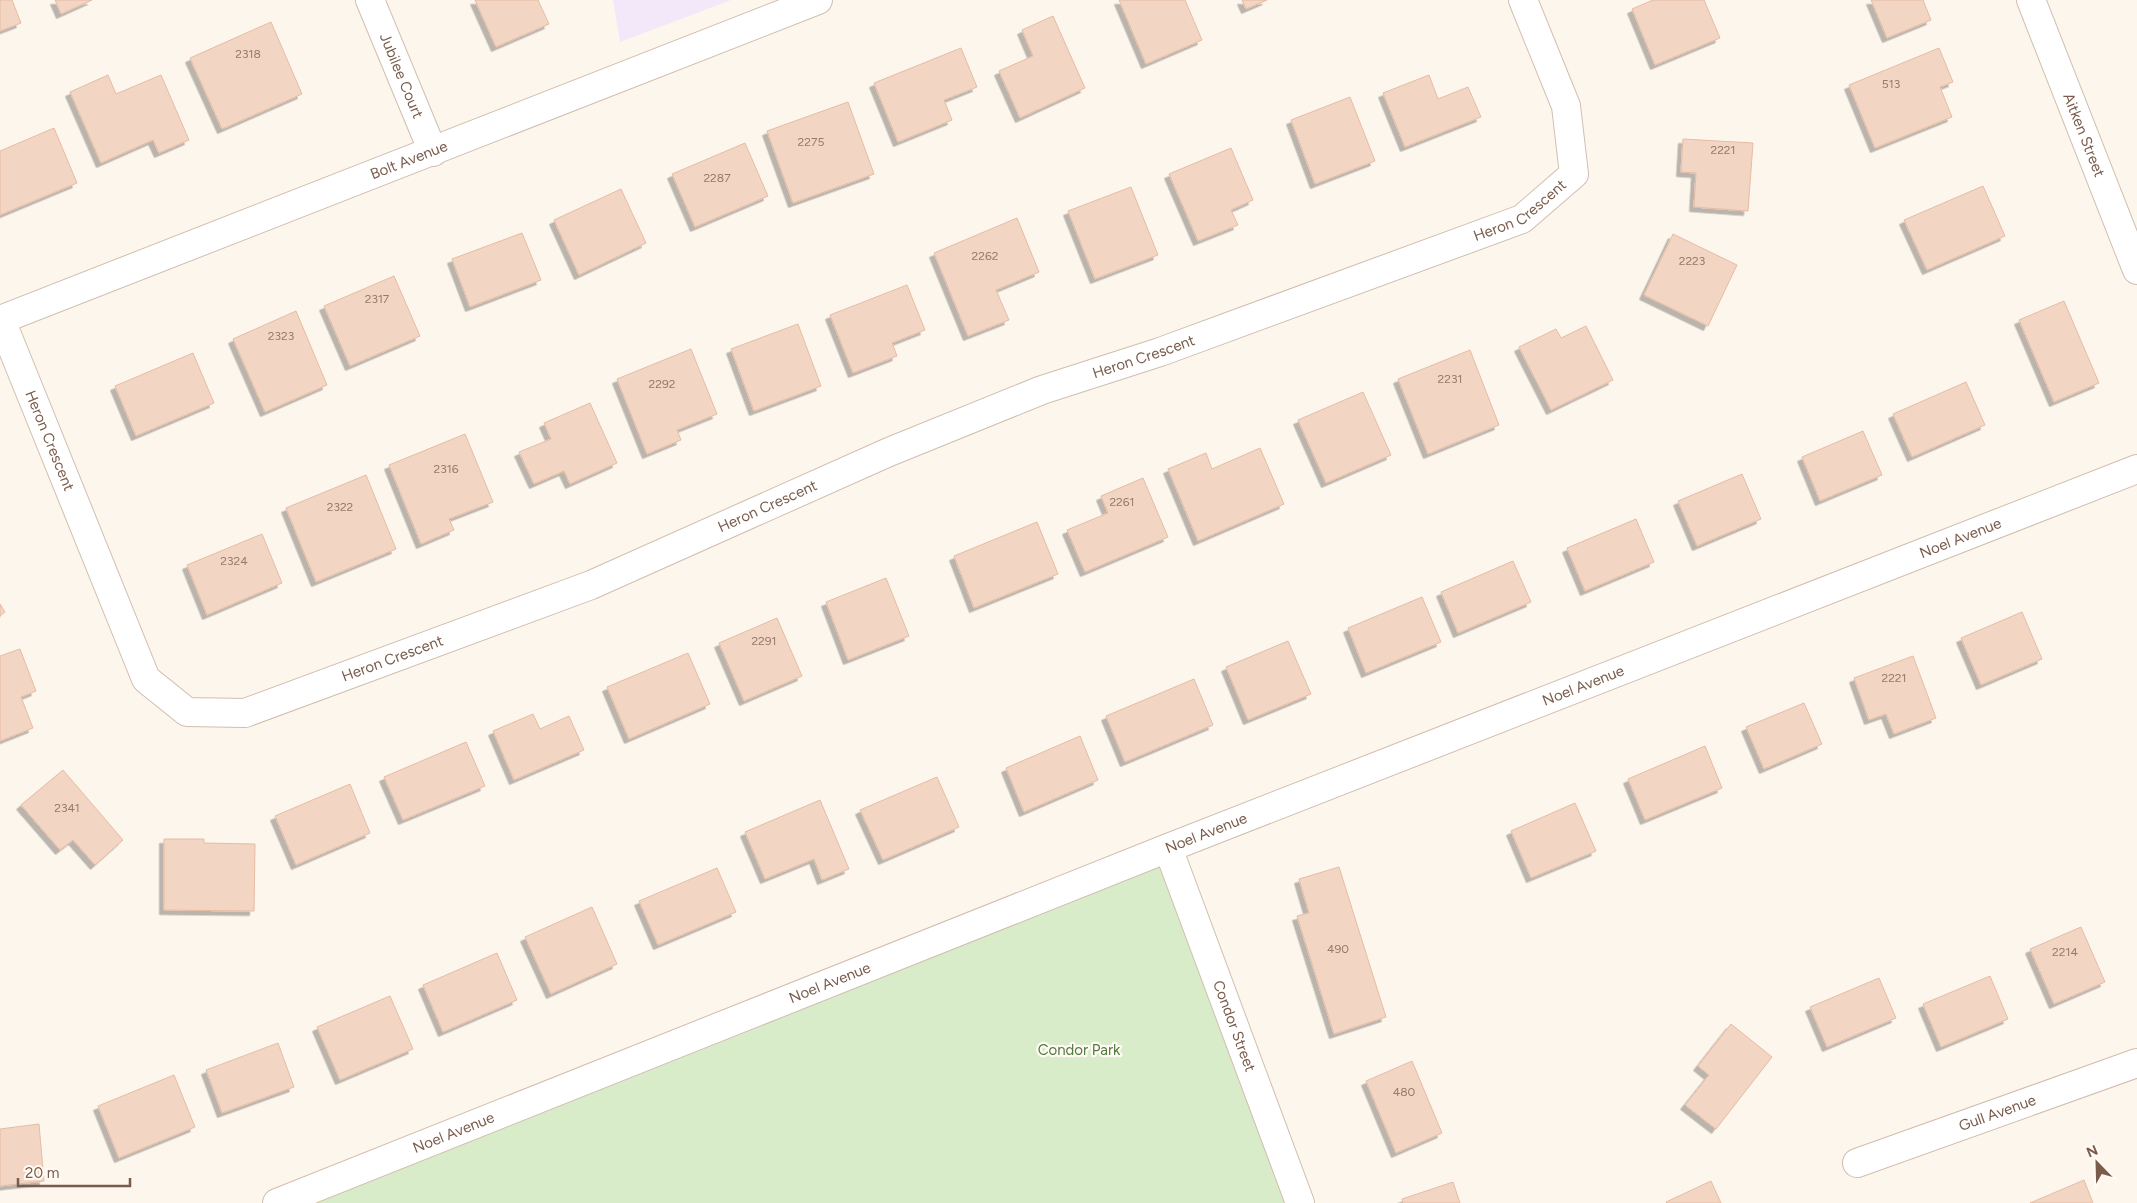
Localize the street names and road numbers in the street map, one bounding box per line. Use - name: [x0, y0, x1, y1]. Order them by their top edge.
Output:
- street label: Jubilee Court: [376, 31, 427, 121]
- street label: Aitken Street: [2059, 90, 2109, 180]
- street label: Bolt Avenue: [368, 137, 450, 183]
- street label: Heron Crescent: [1471, 176, 1570, 245]
- street label: Heron Crescent: [1090, 331, 1197, 382]
- street label: Heron Crescent: [21, 388, 78, 494]
- street label: Heron Crescent: [715, 476, 820, 536]
- street label: Noel Avenue: [1917, 514, 2004, 562]
- street label: Heron Crescent: [339, 631, 446, 685]
- street label: Noel Avenue: [1540, 661, 1627, 710]
- street label: Noel Avenue: [1163, 809, 1250, 857]
- street label: Noel Avenue: [786, 958, 873, 1007]
- street label: Condor Street: [1209, 978, 1260, 1075]
- street label: Gull Avenue: [1956, 1091, 2038, 1135]
- street label: Noel Avenue: [410, 1108, 497, 1157]

